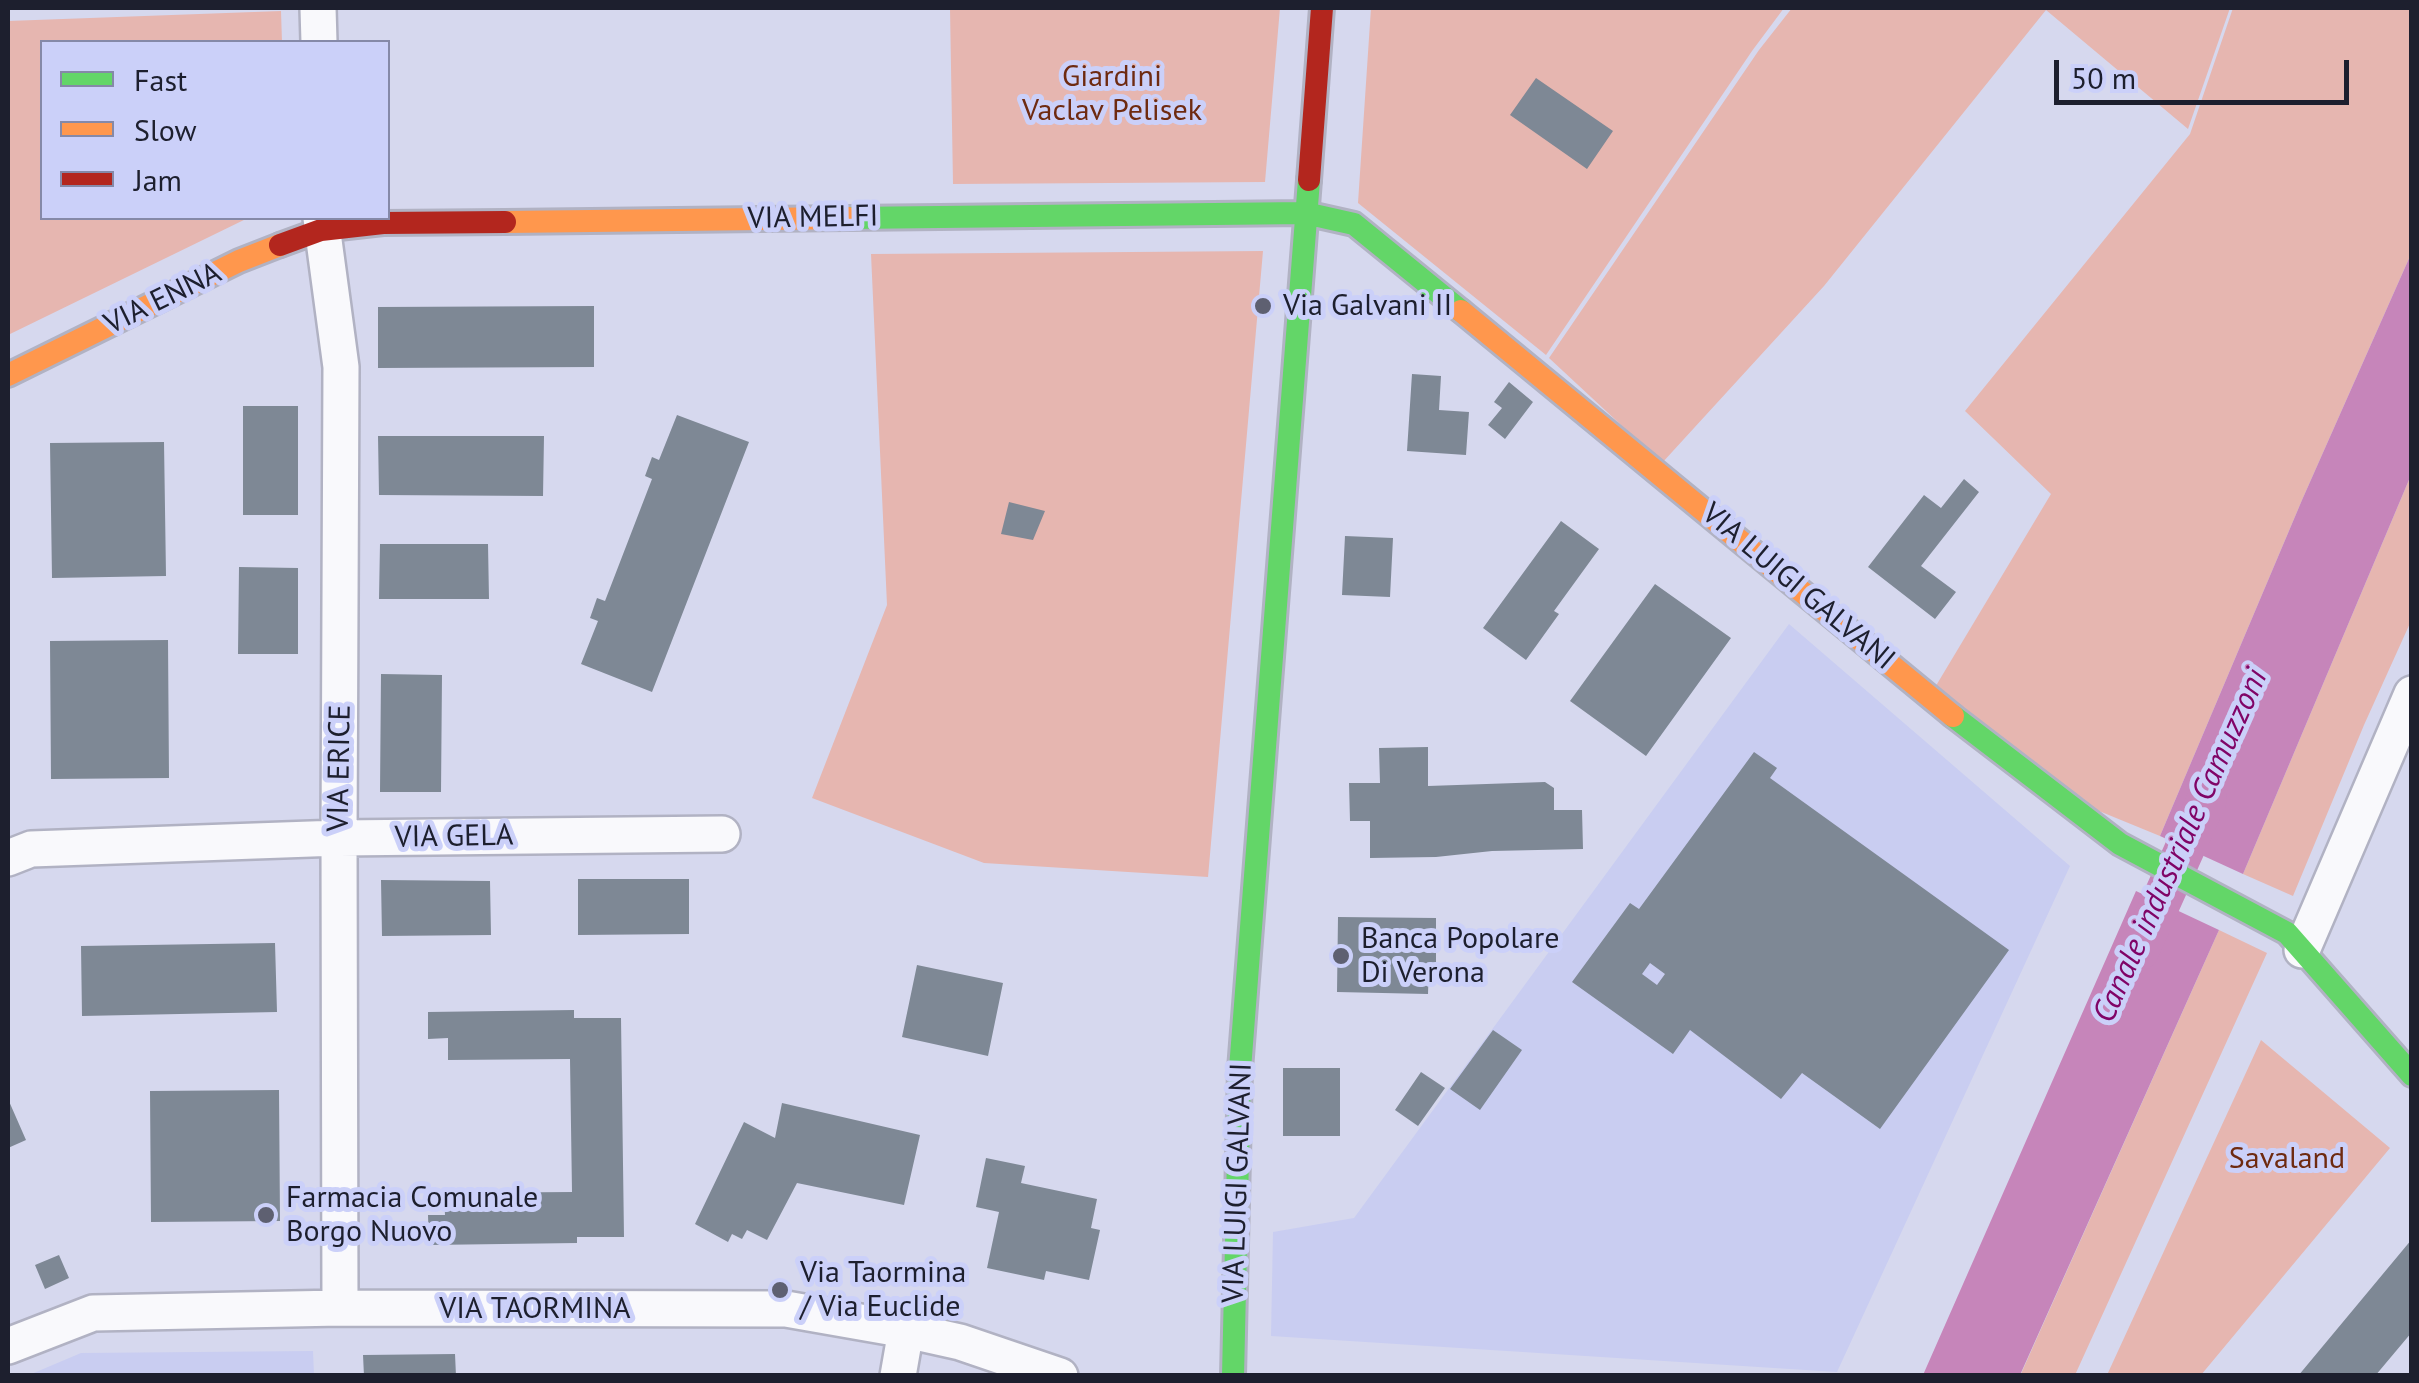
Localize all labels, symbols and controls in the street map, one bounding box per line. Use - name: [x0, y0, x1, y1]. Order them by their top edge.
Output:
- legend: [40, 40, 390, 220]
- scale bar: [2059, 40, 2354, 102]
- text: 50 m: [2071, 58, 2136, 97]
- park label: Giardini Vaclav Pelisek: [1022, 59, 1202, 130]
- text: Fast: [134, 60, 187, 99]
- text: Slow: [134, 110, 197, 149]
- text: Jam: [134, 160, 182, 199]
- street label: VIA MELFI: [747, 199, 879, 237]
- street label: VIA ENNA: [99, 255, 227, 343]
- place label: Via Galvani II: [1283, 288, 1452, 324]
- marker: Via Galvani II: [1252, 295, 1274, 317]
- street label: VIA LUIGI GALVANI: [1694, 496, 1902, 678]
- water label: Canale industriale Camuzzoni: [2086, 663, 2276, 1029]
- street label: VIA ERICE: [321, 704, 359, 832]
- street label: VIA GELA: [394, 818, 514, 856]
- place label: Banca Popolare Di Verona: [1361, 921, 1559, 992]
- marker: Banca Popolare Di Verona: [1330, 945, 1352, 967]
- street label: VIA LUIGI GALVANI: [1216, 1062, 1260, 1304]
- park label: Savaland: [2229, 1141, 2345, 1177]
- place label: Farmacia Comunale Borgo Nuovo: [286, 1180, 538, 1250]
- marker: Farmacia Comunale Borgo Nuovo: [255, 1204, 277, 1226]
- place label: Via Taormina / Via Euclide: [800, 1255, 966, 1326]
- marker: Via Taormina / Via Euclide: [769, 1279, 791, 1301]
- street label: VIA TAORMINA: [439, 1291, 631, 1327]

